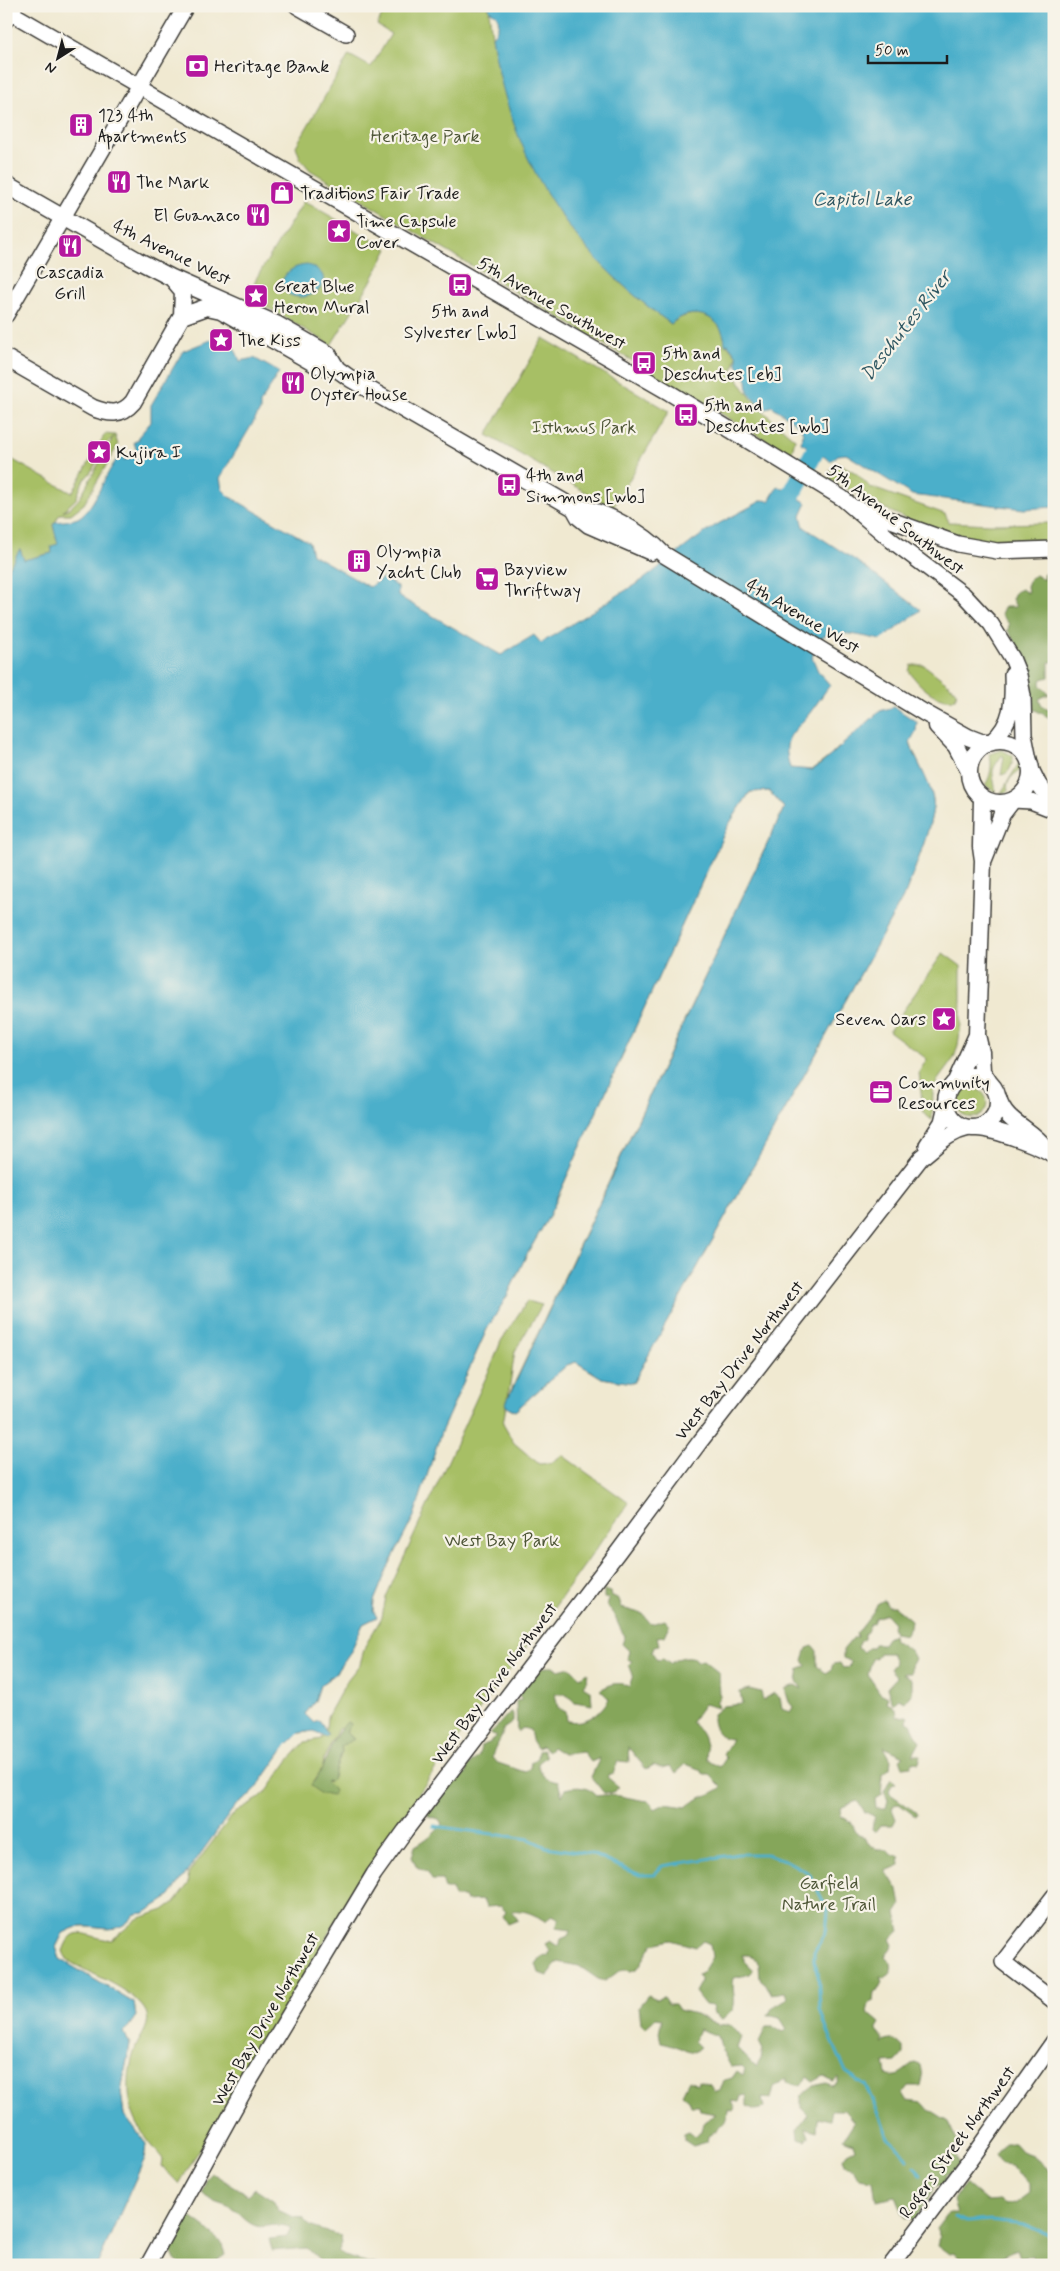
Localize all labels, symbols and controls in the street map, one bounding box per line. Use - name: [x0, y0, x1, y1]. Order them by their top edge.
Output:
- north arrow: [32, 32, 82, 82]
- scale bar: [868, 32, 946, 64]
- text: 50 m: [875, 41, 909, 61]
- bank icon: Heritage Bank: [184, 53, 210, 79]
- place label: Heritage Bank: [214, 55, 329, 79]
- text: N: [42, 58, 60, 78]
- place label: 123 4th Apartments: [98, 104, 186, 150]
- building icon: 123 4th Apartments: [68, 112, 94, 138]
- park label: Heritage Park: [371, 125, 479, 149]
- restaurant icon: The Mark: [106, 169, 132, 195]
- place label: The Mark: [136, 171, 209, 195]
- shop icon: Traditions Fair Trade: [269, 180, 295, 206]
- place label: Traditions Fair Trade: [300, 182, 460, 206]
- water label: Capitol Lake: [813, 187, 913, 212]
- restaurant icon: El Guanaco: [245, 202, 271, 228]
- place label: El Guanaco: [153, 204, 240, 228]
- place label: Time Capsule Cover: [356, 210, 457, 255]
- street label: 4th Avenue West: [108, 214, 235, 292]
- place icon: Time Capsule Cover: [326, 218, 352, 244]
- restaurant icon: Cascadia Grill: [57, 233, 83, 259]
- street label: 5th Avenue Southwest: [473, 251, 631, 357]
- place label: Cascadia Grill: [36, 261, 104, 306]
- water label: Deschutes River: [855, 263, 959, 386]
- bus stop icon: 5th and Sylvester [wb]: [447, 272, 473, 298]
- place label: Great Blue Heron Mural: [274, 275, 369, 320]
- place icon: Great Blue Heron Mural: [243, 283, 269, 309]
- place label: 5th and Sylvester [wb]: [404, 300, 516, 345]
- place icon: The Kiss: [208, 327, 234, 353]
- place label: The Kiss: [238, 329, 301, 353]
- place label: 5th and Deschutes [eb]: [662, 342, 782, 387]
- bus stop icon: 5th and Deschutes [eb]: [631, 350, 657, 376]
- place label: Olympia Oyster House: [310, 362, 408, 407]
- restaurant icon: Olympia Oyster House: [280, 370, 306, 396]
- place label: 5th and Deschutes [wb]: [704, 394, 829, 439]
- bus stop icon: 5th and Deschutes [wb]: [673, 402, 699, 428]
- park label: Isthmus Park: [532, 416, 636, 440]
- place icon: Kujira I: [86, 439, 112, 465]
- place label: Kujira I: [116, 441, 181, 465]
- street label: 5th Avenue Southwest: [822, 459, 969, 581]
- place label: 4th and Simmons [wb]: [526, 464, 645, 509]
- bus stop icon: 4th and Simmons [wb]: [496, 472, 522, 498]
- place label: Olympia Yacht Club: [376, 540, 462, 585]
- building icon: Olympia Yacht Club: [346, 548, 372, 574]
- place label: Bayview Thriftway: [504, 558, 581, 603]
- supermarket icon: Bayview Thriftway: [474, 566, 500, 592]
- street label: 4th Avenue West: [741, 573, 864, 661]
- place icon: Seven Oars: [931, 1006, 957, 1032]
- place label: Seven Oars: [835, 1008, 926, 1032]
- place label: Community Resources: [898, 1071, 990, 1116]
- office icon: Community Resources: [868, 1079, 894, 1105]
- street label: West Bay Drive Northwest: [670, 1275, 810, 1446]
- park label: West Bay Park: [445, 1529, 559, 1553]
- street label: West Bay Drive Northwest: [426, 1597, 564, 1769]
- park label: Garfield Nature Trail: [782, 1872, 876, 1917]
- street label: West Bay Drive Northwest: [206, 1928, 326, 2111]
- street label: Rogers Street Northwest: [894, 2061, 1023, 2225]

